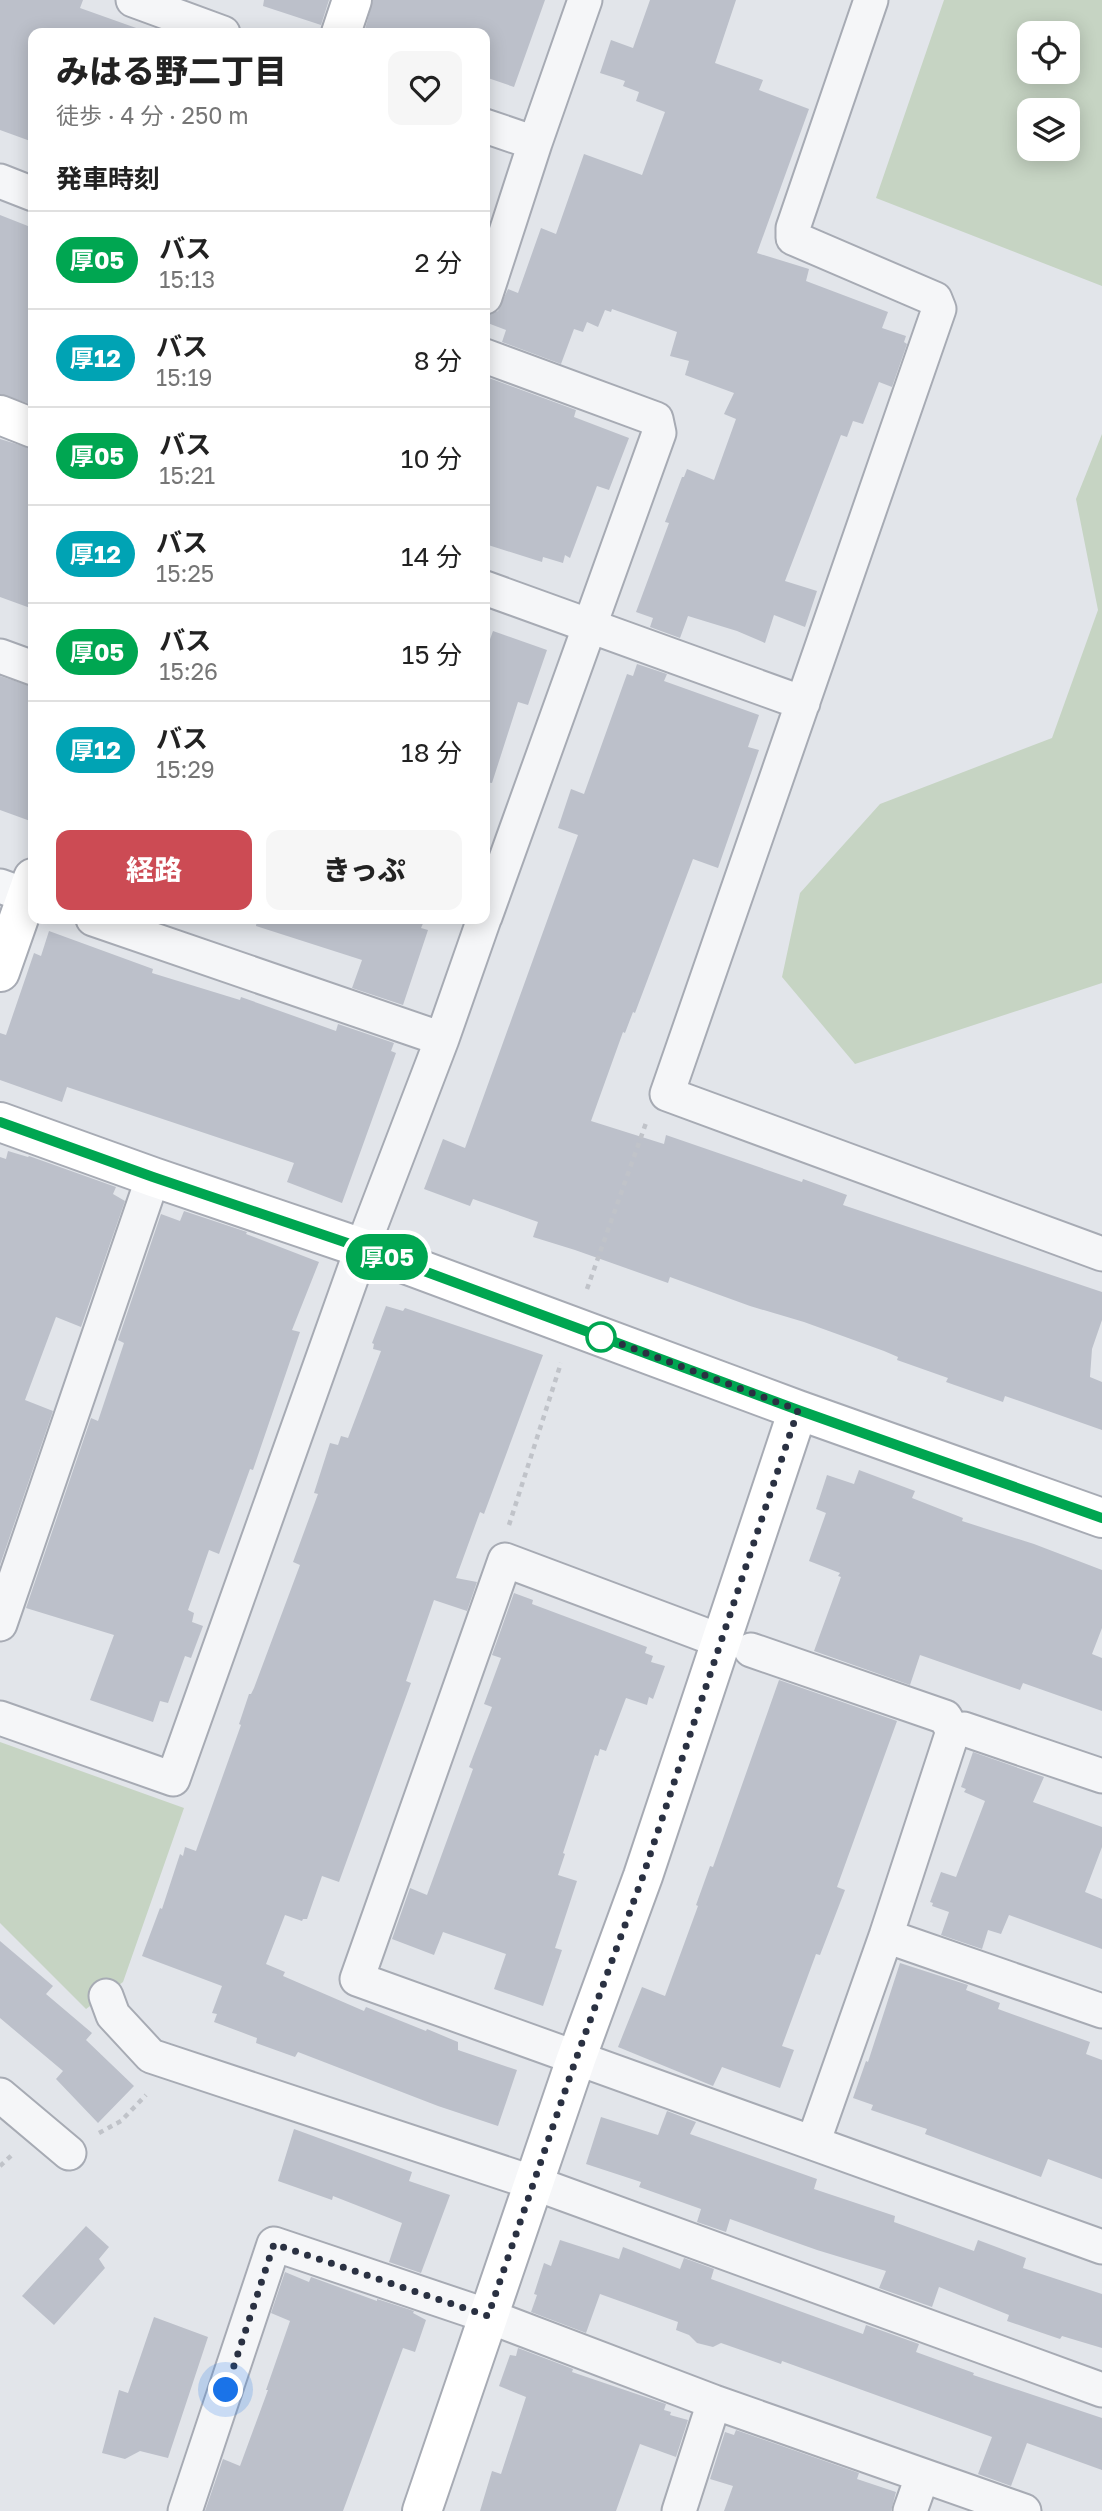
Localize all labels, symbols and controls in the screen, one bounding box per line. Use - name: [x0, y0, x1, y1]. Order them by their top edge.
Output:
- map controls: [1017, 21, 1080, 161]
- button: locate: [1017, 21, 1080, 84]
- text: みはる野二丁目: [56, 51, 287, 90]
- button: heart: [388, 51, 462, 125]
- button: layers: [1017, 98, 1080, 161]
- text: 徒歩 · 4 分 · 250 m: [56, 101, 249, 129]
- text: 発車時刻: [56, 163, 160, 194]
- text: バス: [159, 233, 211, 264]
- text: 厚05: [70, 245, 124, 274]
- text: 2 分: [414, 247, 462, 278]
- text: 15:13: [159, 265, 215, 293]
- text: バス: [156, 331, 208, 362]
- text: 厚12: [70, 343, 121, 372]
- text: 8 分: [414, 345, 462, 376]
- text: 15:19: [156, 363, 212, 391]
- text: バス: [159, 429, 211, 460]
- text: 厚05: [70, 441, 124, 470]
- text: 10 分: [401, 443, 462, 474]
- text: 15:21: [159, 461, 215, 489]
- text: バス: [156, 527, 208, 558]
- text: 厚12: [70, 539, 121, 568]
- text: 14 分: [401, 541, 462, 572]
- text: 15:25: [156, 559, 214, 587]
- text: バス: [159, 625, 211, 656]
- text: 厚05: [70, 637, 124, 666]
- text: 15 分: [402, 639, 462, 670]
- text: 15:26: [159, 657, 218, 685]
- text: バス: [156, 723, 208, 754]
- text: 厚12: [70, 735, 121, 764]
- text: 18 分: [401, 737, 462, 768]
- text: 15:29: [156, 755, 215, 783]
- button: 経路: [56, 830, 252, 910]
- button: きっぷ: [266, 830, 462, 910]
- line badge: 厚05: [347, 1234, 427, 1280]
- text: 厚05: [360, 1242, 414, 1271]
- unlabelled marker: [586, 1322, 616, 1352]
- your location: [208, 2372, 243, 2407]

